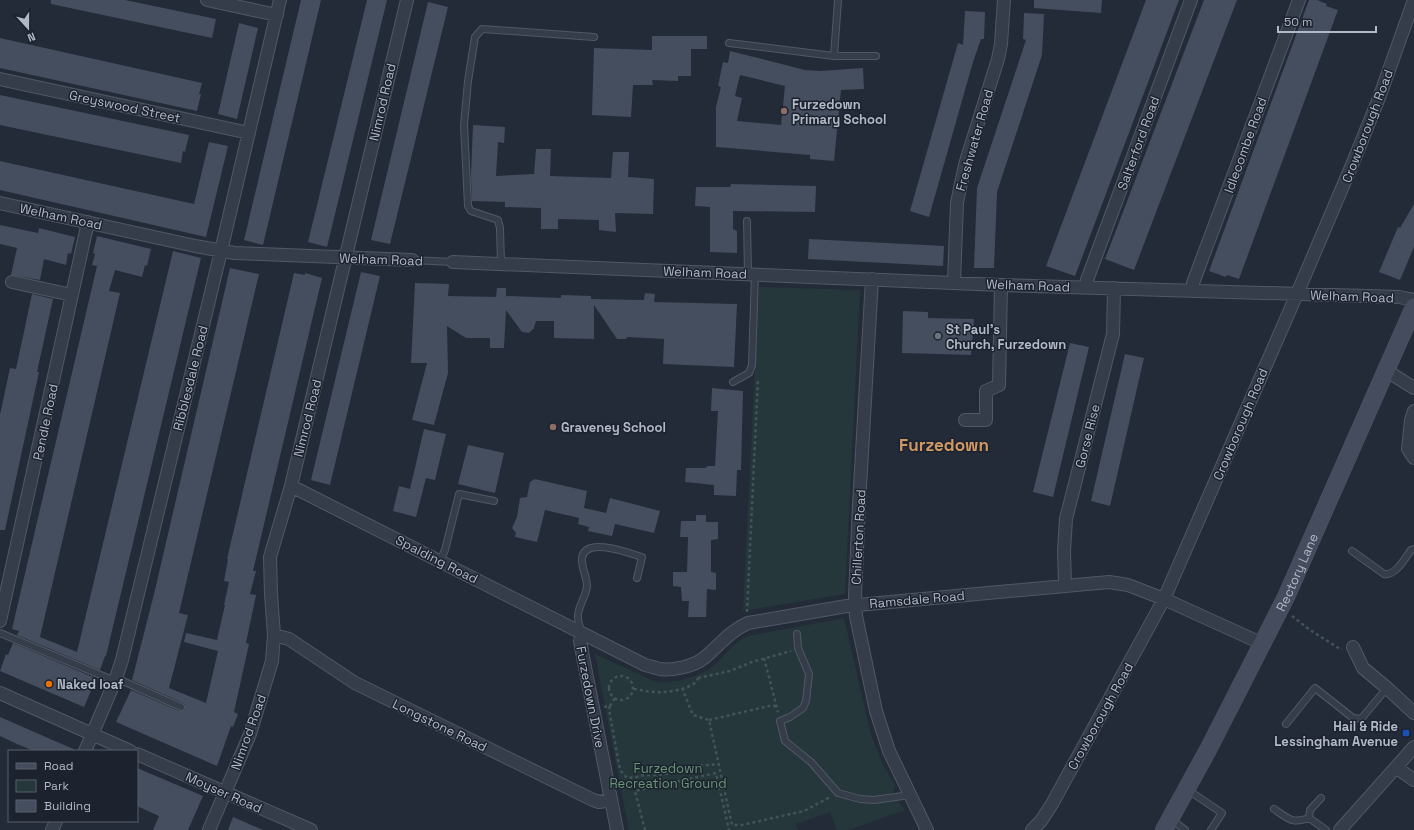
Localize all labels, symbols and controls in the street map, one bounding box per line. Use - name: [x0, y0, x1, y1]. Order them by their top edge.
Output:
- north arrow: [8, 8, 48, 48]
- scale bar: [1278, 8, 1376, 34]
- text: 50 m: [1284, 14, 1312, 30]
- text: N: [26, 29, 38, 45]
- street label: Nimrod Road: [365, 62, 400, 143]
- street label: Crowborough Road: [1338, 67, 1397, 185]
- street label: Greyswood Street: [68, 86, 182, 127]
- street label: Freshwater Road: [952, 87, 997, 193]
- street label: Salterford Road: [1114, 94, 1163, 192]
- street label: Idlecombe Road: [1220, 95, 1271, 195]
- place label: Furzedown Primary School: [792, 96, 886, 128]
- marker: Furzedown Primary School: [779, 106, 789, 116]
- street label: Welham Road: [18, 199, 104, 234]
- street label: Welham Road: [339, 250, 423, 269]
- street label: Welham Road: [663, 263, 747, 282]
- street label: Welham Road: [986, 276, 1070, 295]
- street label: Welham Road: [1310, 287, 1394, 306]
- place label: St Paul's Church, Furzedown: [946, 321, 1066, 353]
- street label: Ribblesdale Road: [169, 324, 212, 432]
- marker: St Paul's Church, Furzedown: [933, 331, 943, 341]
- street label: Crowborough Road: [1209, 366, 1272, 483]
- street label: Nimrod Road: [290, 378, 325, 459]
- street label: Pendle Road: [29, 382, 62, 462]
- street label: Gorse Rise: [1071, 402, 1104, 470]
- place label: Graveney School: [561, 419, 666, 436]
- marker: Graveney School: [548, 422, 558, 432]
- district label: Furzedown: [899, 434, 989, 456]
- street label: Chillerton Road: [848, 489, 869, 585]
- street label: Spalding Road: [393, 531, 481, 587]
- street label: Rectory Lane: [1272, 531, 1322, 614]
- street label: Ramsdale Road: [869, 587, 965, 612]
- street label: Furzedown Drive: [572, 645, 609, 749]
- street label: Crowborough Road: [1064, 660, 1137, 773]
- place label: Naked loaf: [57, 676, 124, 693]
- marker: Naked loaf: [44, 679, 54, 689]
- street label: Nimrod Road: [227, 692, 270, 772]
- street label: Longstone Road: [390, 695, 490, 756]
- place label: Hail & Ride Lessingham Avenue: [1274, 718, 1398, 750]
- marker: Hail & Ride Lessingham Avenue: [1401, 728, 1411, 738]
- legend: [8, 750, 138, 822]
- text: Road: [44, 758, 73, 774]
- park label: Furzedown Recreation Ground: [609, 760, 727, 792]
- street label: Moyser Road: [183, 768, 265, 817]
- text: Park: [44, 778, 69, 794]
- text: Building: [44, 798, 91, 814]

